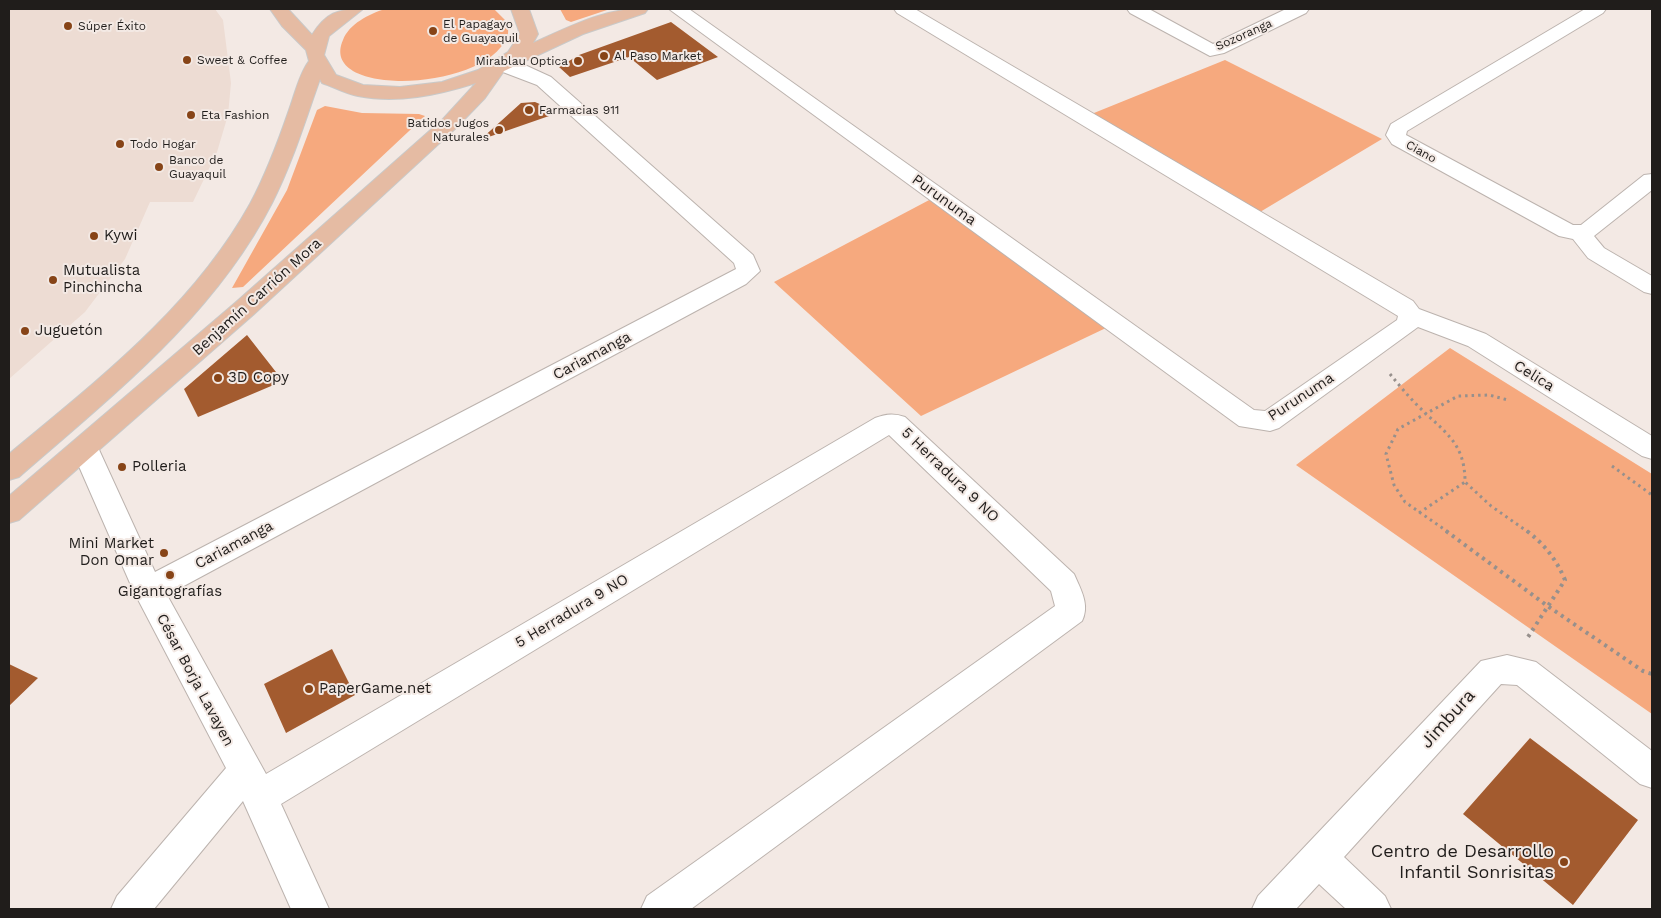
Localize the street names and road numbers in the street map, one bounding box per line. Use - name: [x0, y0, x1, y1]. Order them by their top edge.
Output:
- street label: Sozoranga: [1213, 16, 1275, 54]
- street label: Ciano: [1403, 138, 1439, 166]
- street label: Purunuma: [908, 171, 980, 229]
- street label: Benjamín Carrión Mora: [189, 234, 325, 360]
- street label: Cariamanga: [550, 328, 634, 384]
- street label: Celica: [1510, 357, 1558, 395]
- street label: Purunuma: [1265, 369, 1337, 425]
- street label: 5 Herradura 9 NO: [897, 424, 1003, 526]
- street label: Cariamanga: [192, 517, 276, 573]
- street label: 5 Herradura 9 NO: [512, 570, 632, 652]
- street label: César Borja Lavayen: [152, 611, 238, 749]
- street label: Jimbura: [1416, 685, 1480, 753]

